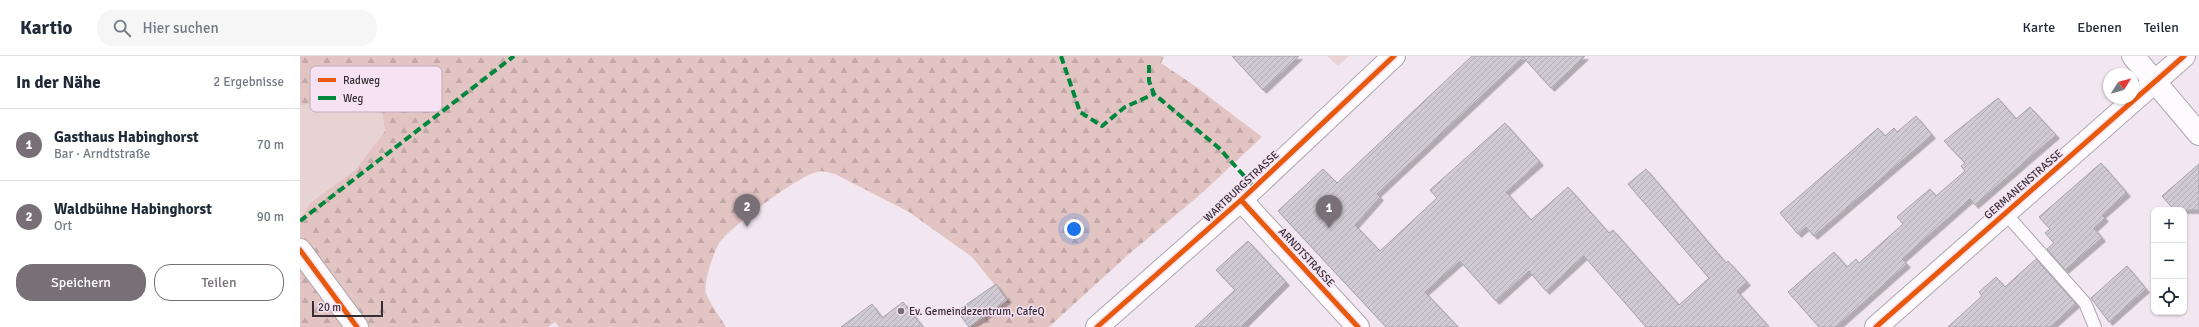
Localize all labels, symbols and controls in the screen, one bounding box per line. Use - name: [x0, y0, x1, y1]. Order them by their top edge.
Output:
- search box: [97, 10, 377, 46]
- text: Kartio: [20, 16, 73, 40]
- icon: search: [111, 17, 133, 39]
- text: Hier suchen: [143, 19, 219, 37]
- text: Karte: [2023, 19, 2055, 36]
- text: Ebenen: [2077, 19, 2122, 36]
- text: Teilen: [2144, 19, 2179, 36]
- legend: [310, 66, 442, 112]
- north arrow: [2103, 68, 2139, 104]
- text: In der Nähe: [16, 72, 101, 93]
- text: 2 Ergebnisse: [213, 74, 284, 90]
- text: Radweg: [343, 74, 380, 87]
- text: Weg: [343, 92, 363, 105]
- text: Gasthaus Habinghorst: [54, 128, 199, 146]
- text: 1: [25, 137, 33, 153]
- text: 70 m: [257, 137, 284, 153]
- text: Bar · Arndtstraße: [54, 146, 150, 162]
- street label: GERMANENSTRASSE: [1981, 147, 2065, 222]
- street label: WARTBURGSTRASSE: [1201, 148, 1282, 225]
- pin: 2: [734, 194, 760, 227]
- pin: 1: [1316, 195, 1342, 228]
- text: Waldbühne Habinghorst: [54, 200, 212, 218]
- map controls: [2151, 207, 2187, 315]
- button: +: [2151, 207, 2187, 243]
- text: 2: [25, 209, 33, 225]
- text: 90 m: [257, 209, 284, 225]
- text: Ort: [54, 218, 72, 234]
- your location: [1064, 219, 1084, 239]
- street label: ARNDTSTRASSE: [1276, 225, 1337, 290]
- button: −: [2151, 243, 2187, 279]
- button: Speichern: [16, 264, 146, 301]
- button: Teilen: [154, 264, 284, 301]
- button: locate: [2151, 279, 2187, 315]
- scale bar: [312, 299, 383, 318]
- text: 20 m: [318, 301, 341, 314]
- place label: Ev. Gemeindezentrum, CafeQ: [909, 305, 1045, 318]
- marker: Ev. Gemeindezentrum, CafeQ: [896, 306, 906, 316]

